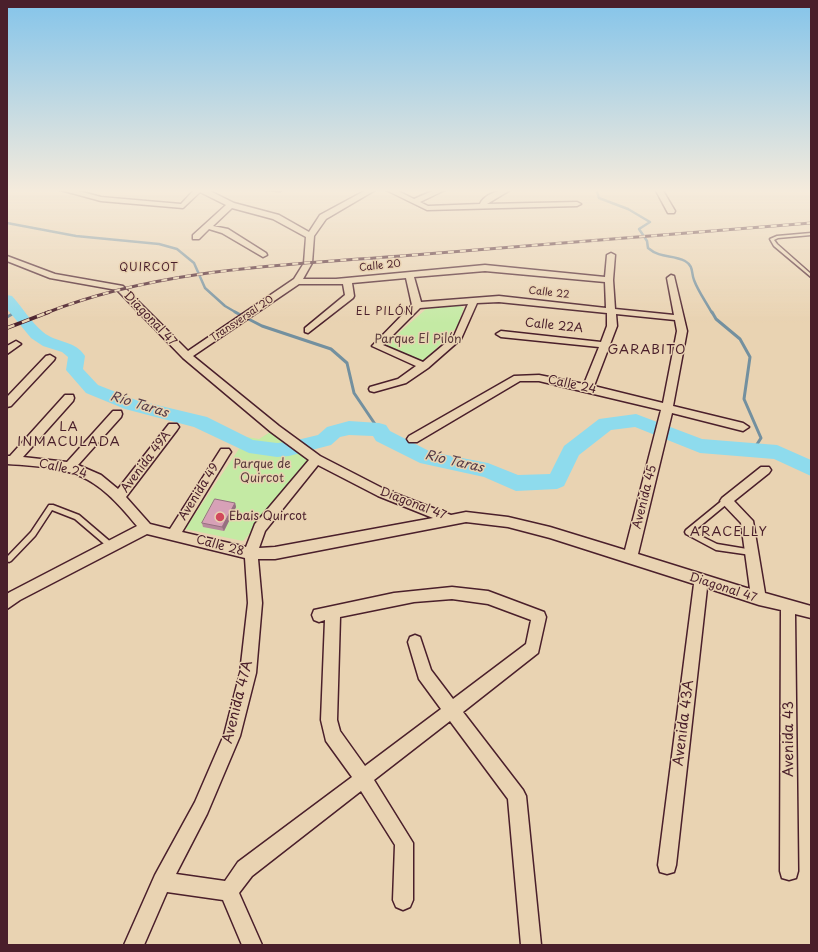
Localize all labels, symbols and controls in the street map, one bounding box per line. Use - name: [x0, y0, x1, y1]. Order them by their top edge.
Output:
- street label: Calle 20: [359, 258, 401, 274]
- district label: QUIRCOT: [119, 261, 179, 275]
- street label: Calle 22: [528, 285, 570, 301]
- street label: Diagonal 47: [120, 289, 180, 349]
- street label: Transversal 20: [208, 294, 276, 344]
- district label: EL PILÓN: [356, 305, 414, 319]
- street label: Calle 22A: [524, 316, 584, 336]
- park label: Parque El Pilón: [375, 333, 461, 347]
- district label: GARABITO: [608, 342, 686, 358]
- street label: Calle 24: [546, 373, 598, 397]
- water label: Río Taras: [108, 389, 170, 421]
- district label: LA INMACULADA: [17, 419, 121, 450]
- street label: Avenida 49A: [118, 428, 174, 496]
- water label: Río Taras: [423, 448, 485, 476]
- street label: Calle 24: [37, 456, 89, 482]
- park label: Parque de Quircot: [233, 458, 291, 486]
- street label: Avenida 49: [176, 461, 222, 523]
- street label: Avenida 45: [630, 464, 660, 530]
- street label: Diagonal 47: [378, 485, 448, 523]
- place label: Ebais Quircot: [229, 510, 307, 524]
- marker: Ebais Quircot: [214, 511, 226, 523]
- district label: ARACELLY: [690, 524, 768, 540]
- street label: Calle 28: [194, 533, 246, 559]
- street label: Diagonal 47: [687, 570, 759, 606]
- street label: Avenida 47A: [220, 659, 256, 745]
- street label: Avenida 43A: [670, 679, 698, 767]
- street label: Avenida 43: [781, 701, 797, 777]

